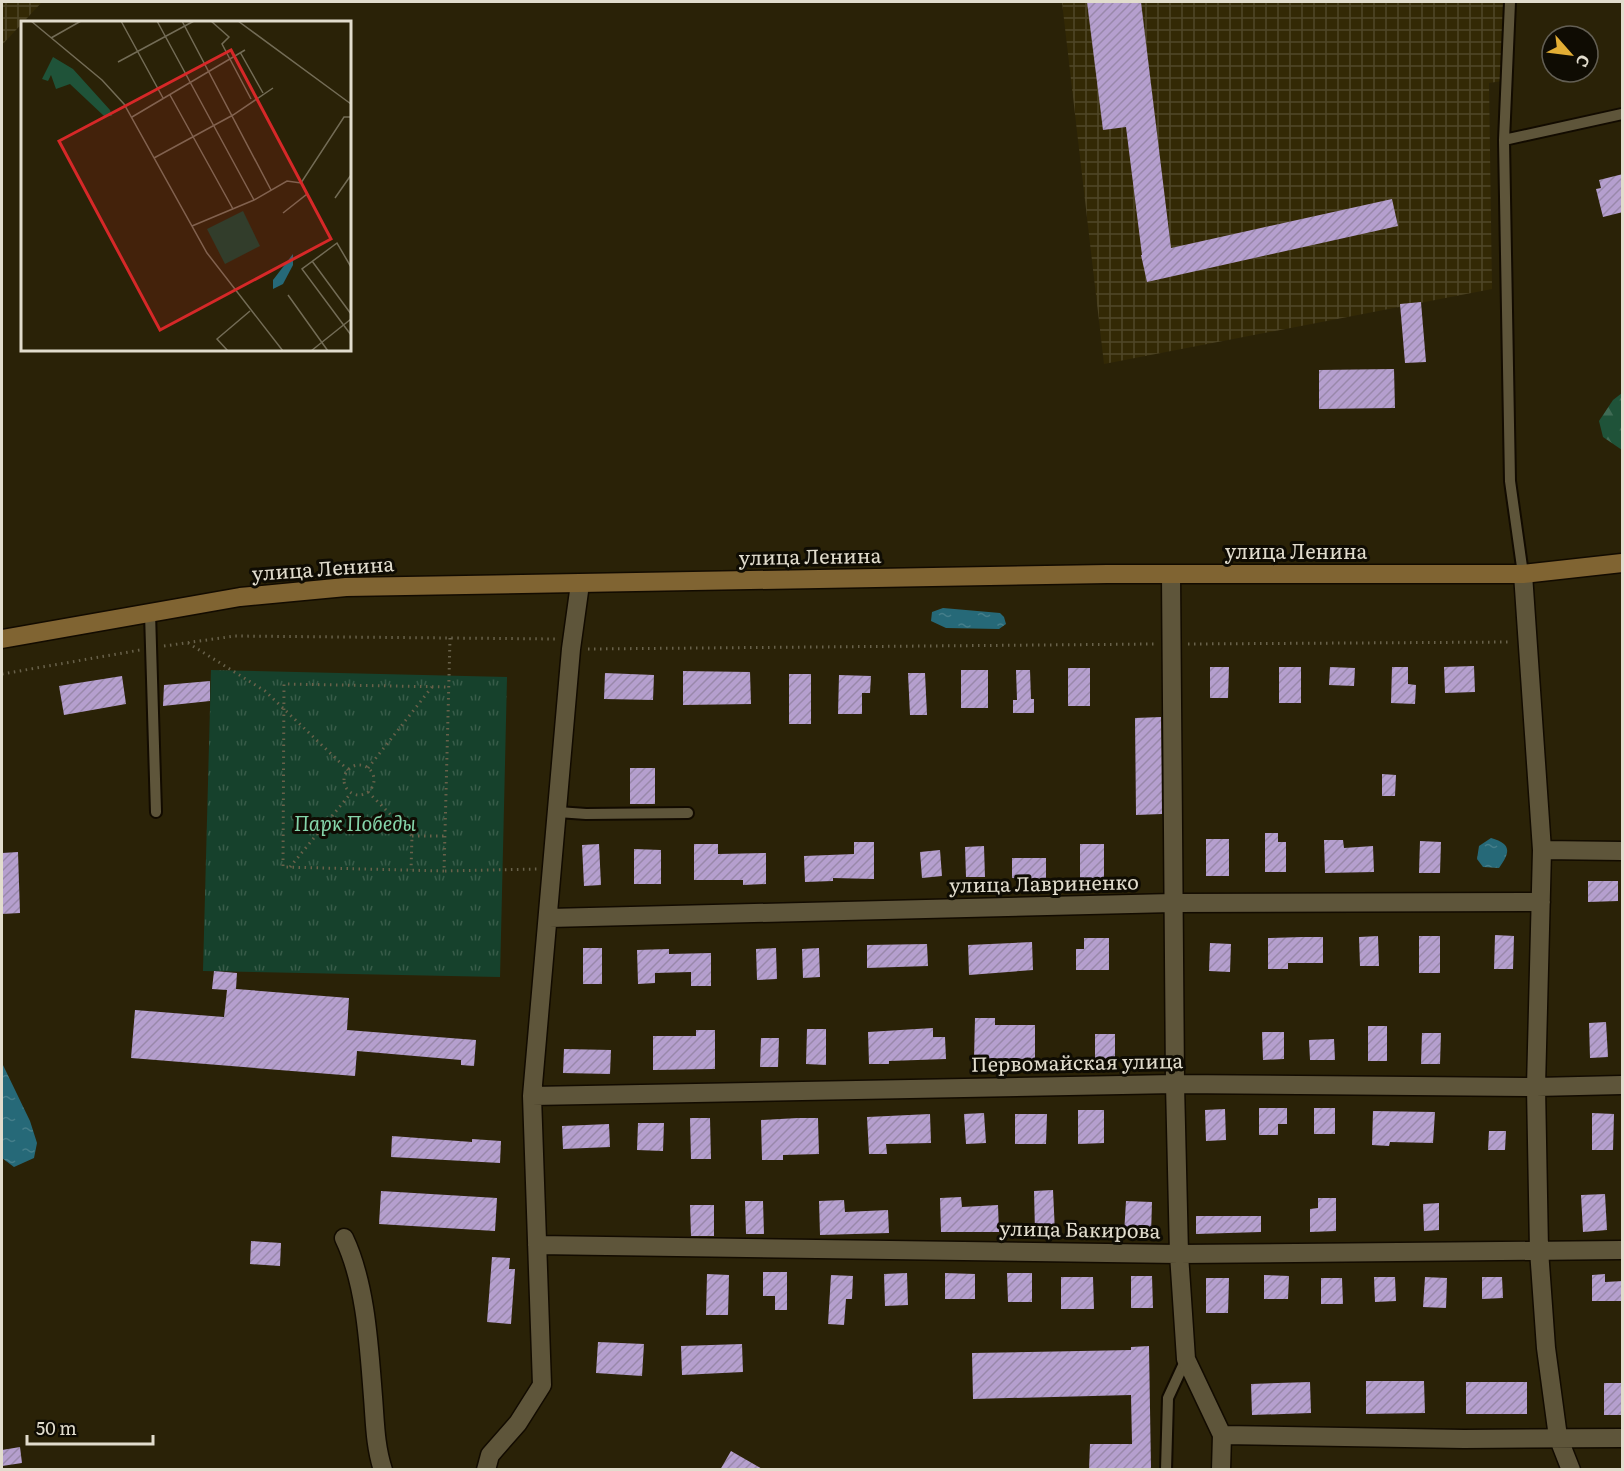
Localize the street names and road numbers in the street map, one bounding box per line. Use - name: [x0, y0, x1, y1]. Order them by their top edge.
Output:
- street label: улица Ленина: [1225, 535, 1368, 565]
- street label: улица Ленина: [738, 539, 882, 571]
- street label: улица Ленина: [251, 547, 395, 587]
- street label: улица Лавриненко: [949, 865, 1139, 899]
- street label: Первомайская улица: [971, 1044, 1184, 1078]
- street label: улица Бакирова: [999, 1212, 1161, 1244]

